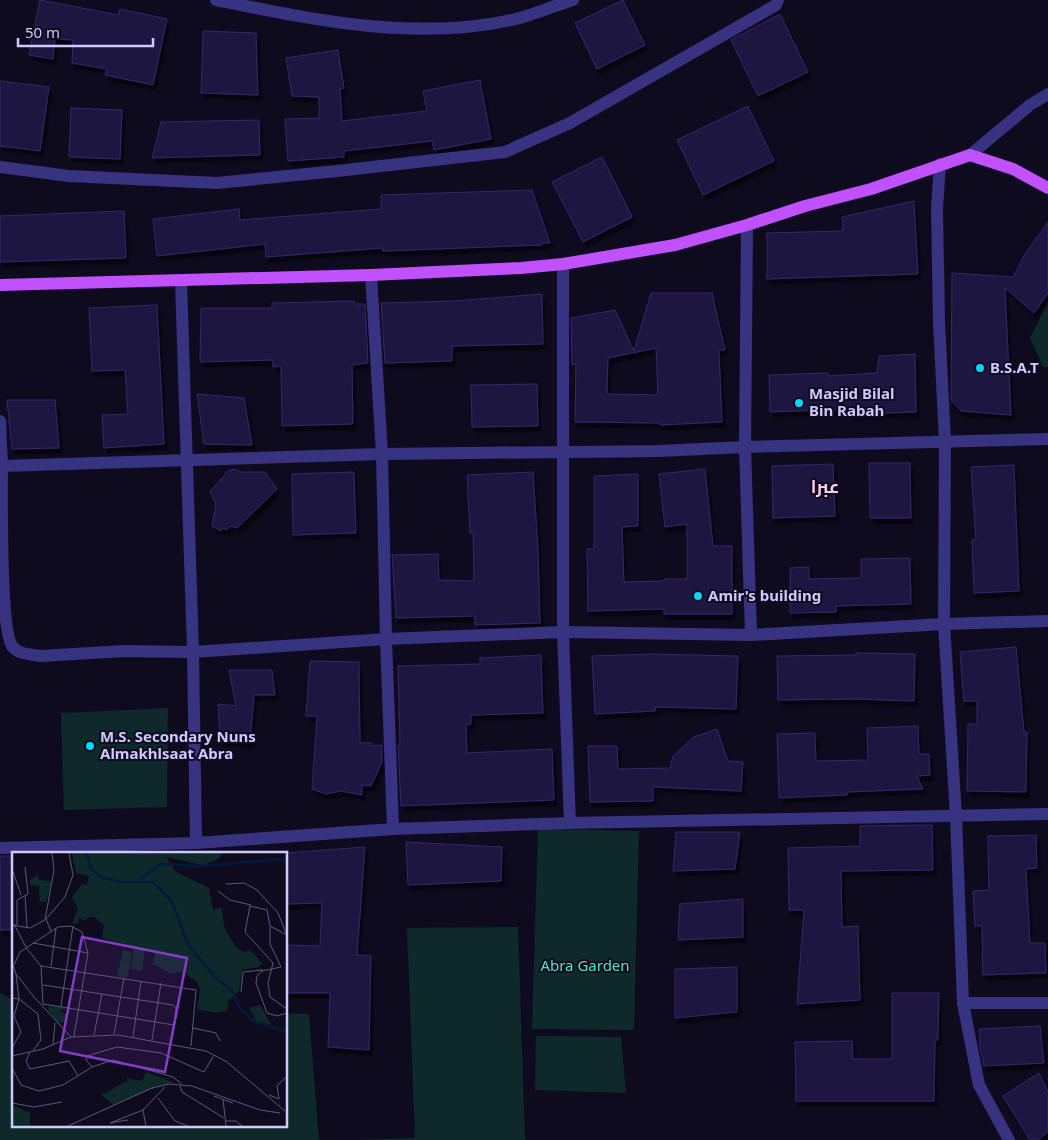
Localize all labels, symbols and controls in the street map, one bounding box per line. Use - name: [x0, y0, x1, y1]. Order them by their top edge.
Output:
- scale bar: [18, 15, 152, 47]
- text: 50 m: [25, 22, 60, 42]
- place label: B.S.A.T: [990, 357, 1039, 377]
- marker: B.S.A.T: [974, 362, 986, 374]
- place label: Masjid Bilal Bin Rabah: [809, 383, 894, 420]
- marker: Masjid Bilal Bin Rabah: [793, 397, 805, 409]
- district label: عبرا: [811, 474, 839, 498]
- place label: Amir's building: [708, 585, 821, 605]
- marker: Amir's building: [692, 590, 704, 602]
- place label: M.S. Secondary Nuns Almakhlsaat Abra: [100, 726, 256, 763]
- marker: M.S. Secondary Nuns Almakhlsaat Abra: [84, 740, 96, 752]
- inset map: [12, 852, 288, 1128]
- park label: Abra Garden: [540, 955, 630, 975]

